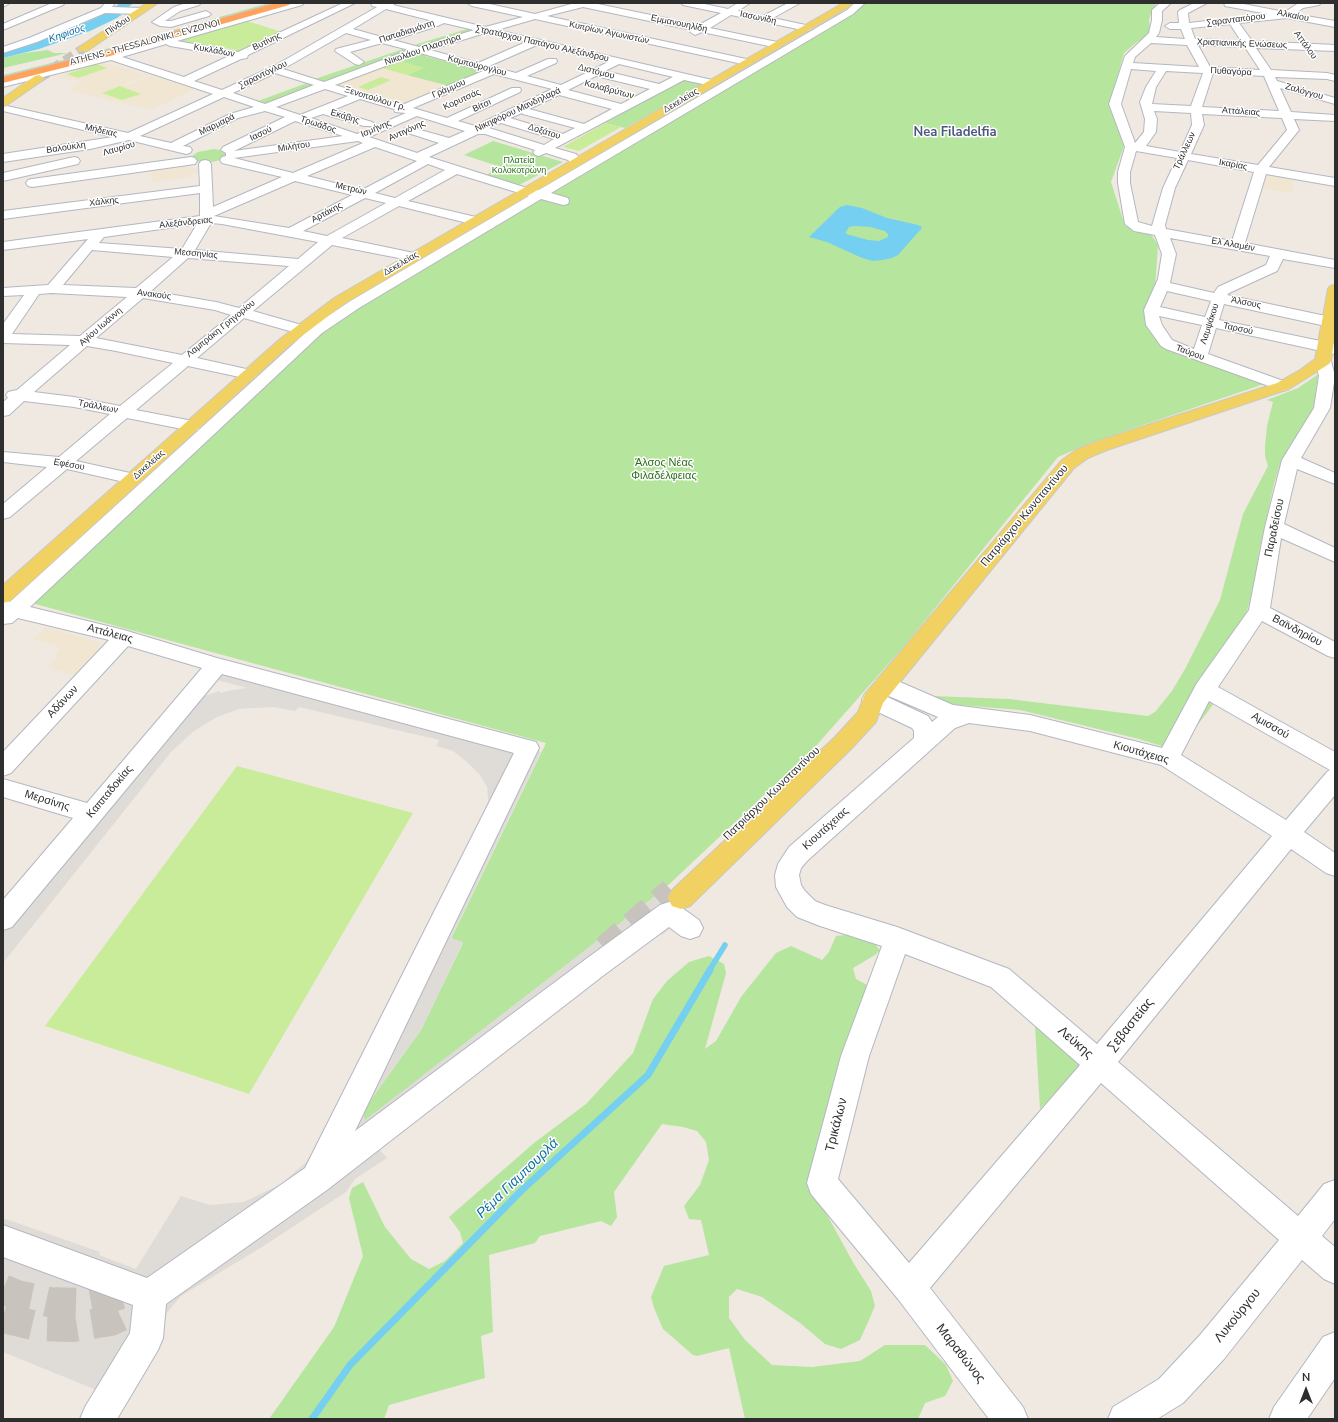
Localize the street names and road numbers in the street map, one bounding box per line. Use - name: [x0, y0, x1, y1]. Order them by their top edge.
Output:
- street label: Αλκαίου: [1276, 8, 1310, 24]
- street label: Ιασωνίδη: [739, 9, 777, 27]
- street label: Σαρανταπόρου: [1206, 11, 1266, 29]
- street label: Εμμανουηλίδη: [650, 13, 708, 35]
- street label: Πίνδου: [103, 14, 133, 38]
- street label: ATHENS - THESSALONIKI - EVZONOI: [69, 18, 221, 68]
- street label: Παπαδιαμάντη: [378, 18, 436, 46]
- street label: Κυπρίων Αγωνιστών: [568, 19, 650, 47]
- street label: Στρατάρχου Παπάγου Αλεξάνδρου: [474, 23, 610, 65]
- street label: Αττάλου: [1291, 29, 1319, 61]
- street label: Βυτίνης: [251, 31, 283, 53]
- street label: Νικολάου Πλαστήρα: [383, 32, 463, 68]
- street label: Χριστιανικής Ενώσεως: [1197, 37, 1287, 51]
- street label: Κυκλάδων: [193, 42, 235, 60]
- street label: Καμπούρογλου: [446, 53, 508, 79]
- street label: Σαραντόγλου: [237, 59, 289, 91]
- street label: Διστόμου: [576, 62, 616, 82]
- street label: Πυθαγόρα: [1210, 66, 1252, 78]
- street label: Γράμμου: [431, 77, 467, 101]
- street label: Καλαβρύτων: [583, 78, 635, 102]
- street label: Ζαλόγγου: [1284, 81, 1324, 103]
- street label: Ξενoπούλου Γρ.: [343, 85, 407, 113]
- street label: Νικηφόρου Μανδηλαρά: [473, 85, 563, 135]
- street label: Δεκελείας: [661, 86, 701, 116]
- street label: Κορυτσάς: [442, 87, 482, 113]
- street label: Βίτσι: [471, 97, 493, 115]
- street label: Αττάλειας: [1222, 105, 1260, 119]
- street label: Εκάβης: [329, 107, 361, 127]
- street label: Μαρμαρά: [197, 112, 237, 138]
- street label: Τρωάδος: [299, 114, 337, 136]
- street label: Ισμήνης: [359, 118, 393, 140]
- street label: Αντιγόνης: [387, 118, 427, 144]
- street label: Μήδειας: [84, 122, 118, 140]
- street label: Δοξάτου: [526, 122, 562, 142]
- street label: Ιασού: [248, 124, 274, 144]
- street label: Τράλλεων: [1172, 130, 1198, 172]
- street label: Λαυρίου: [102, 139, 136, 159]
- street label: Μιλήτου: [277, 139, 311, 155]
- street label: Βαλούκλη: [46, 140, 86, 156]
- street label: Ικαρίας: [1218, 157, 1248, 173]
- street label: Μετρών: [334, 180, 368, 198]
- street label: Χάλκης: [89, 195, 119, 209]
- street label: Αρτάκης: [310, 200, 344, 226]
- street label: Αλεξάνδρειας: [159, 215, 213, 231]
- street label: Ελ Αλαμέιν: [1210, 236, 1256, 254]
- street label: Μεσσηνίας: [174, 247, 218, 261]
- street label: Δεκελείας: [381, 250, 421, 278]
- street label: Ανακούς: [136, 288, 172, 302]
- street label: Άλσους: [1230, 295, 1262, 311]
- street label: Λαμπράκη Γρηγορίου: [184, 298, 258, 360]
- street label: Λαμψάκου: [1198, 302, 1222, 346]
- street label: Αγίου Ιωάννη: [77, 305, 125, 349]
- street label: Ταρσού: [1222, 321, 1254, 337]
- street label: Ταύρου: [1174, 343, 1206, 363]
- street label: Τράλλεων: [77, 398, 119, 416]
- street label: Δεκελείας: [131, 448, 167, 482]
- street label: Εφέσου: [53, 457, 85, 473]
- street label: Πατριάρχου Κωνσταντίνου: [978, 462, 1072, 570]
- street label: Παραδείσου: [1262, 498, 1288, 558]
- street label: Βαϊνδηρίου: [1270, 612, 1324, 650]
- street label: Αττάλειας: [86, 622, 134, 646]
- street label: Αδάνων: [45, 683, 81, 721]
- street label: Αμισσού: [1249, 710, 1291, 742]
- street label: Κιουτάχειας: [1112, 739, 1170, 767]
- street label: Πατριάρχου Κωνσταντίνου: [721, 744, 823, 844]
- street label: Καππαδοκίας: [84, 763, 136, 821]
- street label: Μερσίνης: [23, 788, 71, 814]
- street label: Κιουτάχειας: [800, 805, 852, 853]
- street label: Σεβαστείας: [1105, 995, 1157, 1055]
- street label: Λεύκης: [1054, 1023, 1096, 1063]
- street label: Τρικάλων: [823, 1096, 851, 1154]
- street label: Λυκούργου: [1212, 1286, 1264, 1346]
- street label: Μαραθώνος: [932, 1321, 988, 1387]

